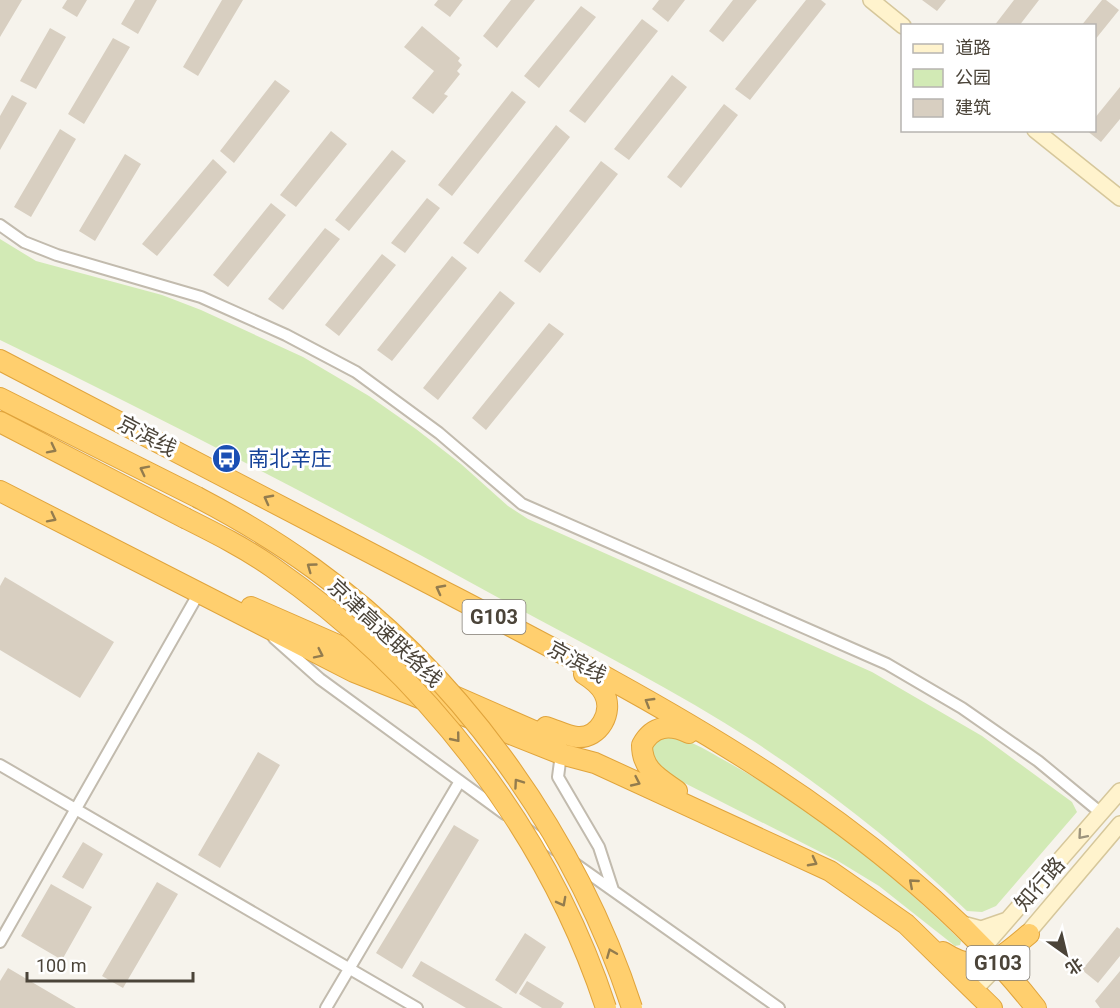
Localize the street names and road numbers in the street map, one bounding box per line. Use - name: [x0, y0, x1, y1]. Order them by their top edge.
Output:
- street label: 京滨线: [114, 411, 180, 461]
- street label: 京津高速联络线: [323, 574, 447, 692]
- road number: G103: [462, 600, 526, 634]
- street label: 京滨线: [544, 636, 610, 688]
- street label: 知行路: [1010, 852, 1070, 916]
- road number: G103: [966, 946, 1030, 980]

